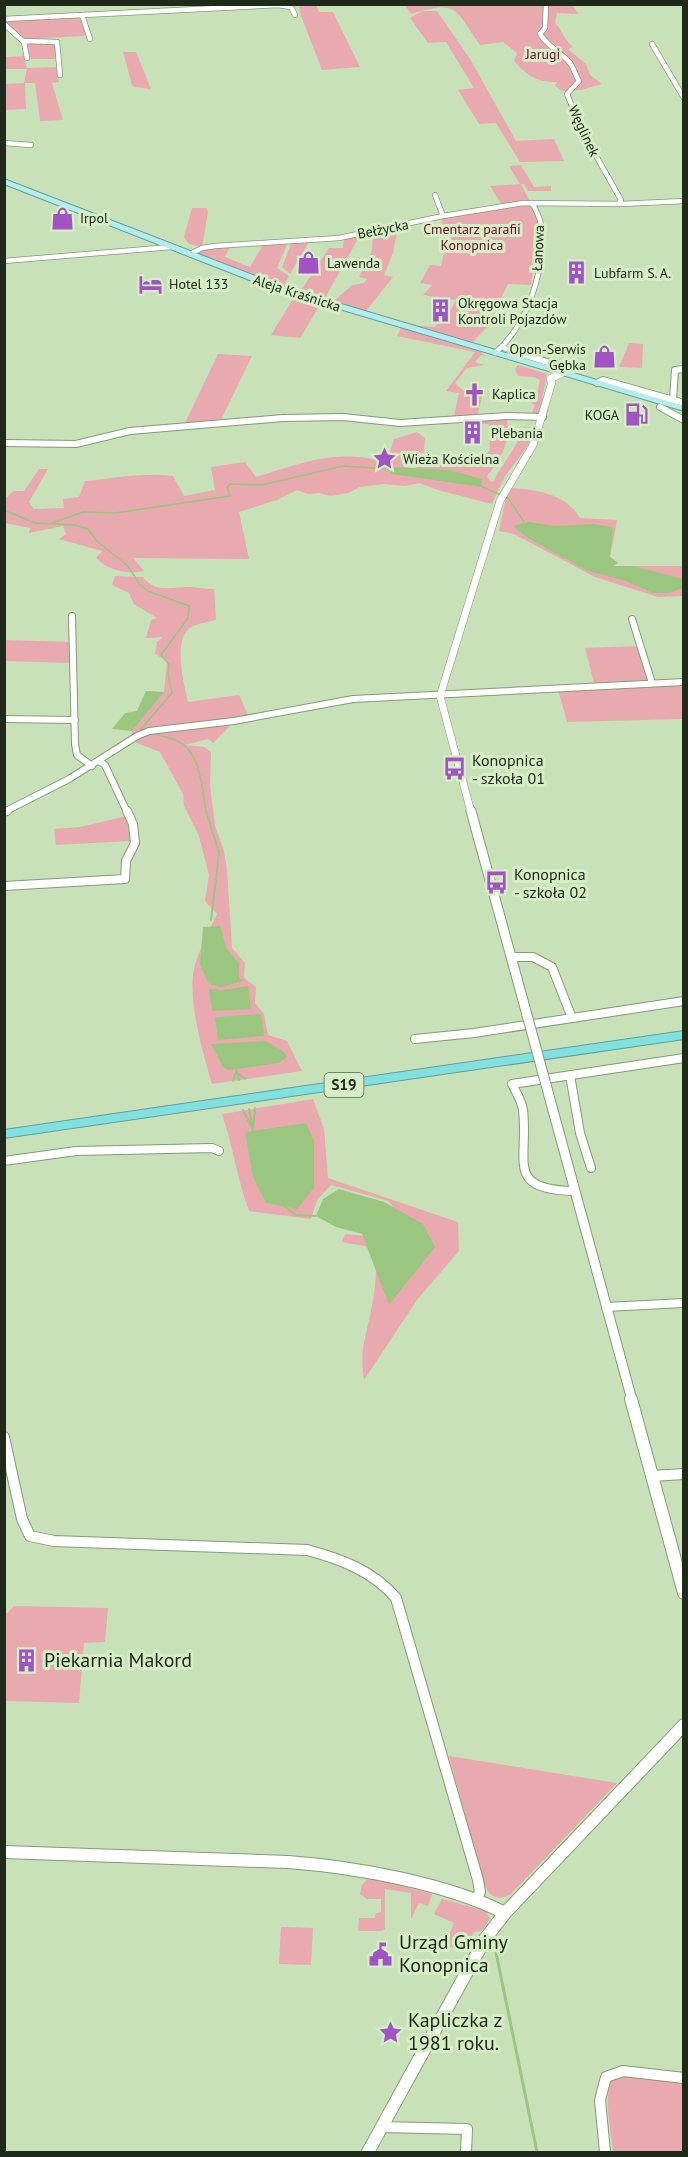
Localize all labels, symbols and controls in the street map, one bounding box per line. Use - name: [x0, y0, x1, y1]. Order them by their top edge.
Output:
- park label: Jarugi: [525, 45, 560, 63]
- street label: Węglinek: [564, 102, 604, 160]
- shop icon: Irpol: [49, 205, 75, 231]
- place label: Irpol: [80, 209, 108, 227]
- street label: Bełżycka: [356, 215, 410, 243]
- park label: Cmentarz parafii Konopnica: [423, 220, 521, 254]
- street label: Łanowa: [528, 224, 548, 272]
- shop icon: Lawenda: [296, 250, 322, 276]
- place label: Lawenda: [327, 254, 380, 272]
- building icon: Lubfarm S. A.: [563, 260, 589, 286]
- place label: Lubfarm S. A.: [594, 264, 671, 282]
- street label: Aleja Kraśnicka: [251, 270, 343, 316]
- hotel icon: Hotel 133: [138, 271, 164, 297]
- place label: Hotel 133: [169, 275, 228, 293]
- place label: Okręgowa Stacja Kontroli Pojazdów: [458, 294, 567, 328]
- building icon: Okręgowa Stacja Kontroli Pojazdów: [427, 298, 453, 324]
- place label: Opon-Serwis Gębka: [509, 340, 586, 374]
- shop icon: Opon-Serwis Gębka: [591, 344, 617, 370]
- church icon: Kaplica: [461, 381, 487, 407]
- place label: Kaplica: [492, 385, 536, 403]
- fuel station icon: KOGA: [624, 402, 650, 428]
- place label: KOGA: [585, 406, 620, 424]
- building icon: Plebania: [460, 420, 486, 446]
- place label: Plebania: [491, 424, 543, 442]
- place icon: Wieża Kościelna: [372, 446, 398, 472]
- place label: Wieża Kościelna: [403, 450, 499, 468]
- place label: Konopnica - szkoła 01: [472, 750, 545, 788]
- bus stop icon: Konopnica - szkoła 01: [441, 756, 467, 782]
- place label: Konopnica - szkoła 02: [514, 864, 587, 902]
- bus stop icon: Konopnica - szkoła 02: [483, 870, 509, 896]
- road number: S19: [324, 1073, 364, 1097]
- building icon: Piekarnia Makord: [13, 1647, 39, 1673]
- place label: Piekarnia Makord: [44, 1647, 192, 1673]
- place label: Urząd Gminy Konopnica: [399, 1929, 509, 1978]
- public building icon: Urząd Gminy Konopnica: [368, 1941, 394, 1967]
- place label: Kapliczka z 1981 roku.: [408, 2007, 502, 2056]
- place icon: Kapliczka z 1981 roku.: [377, 2019, 403, 2045]

